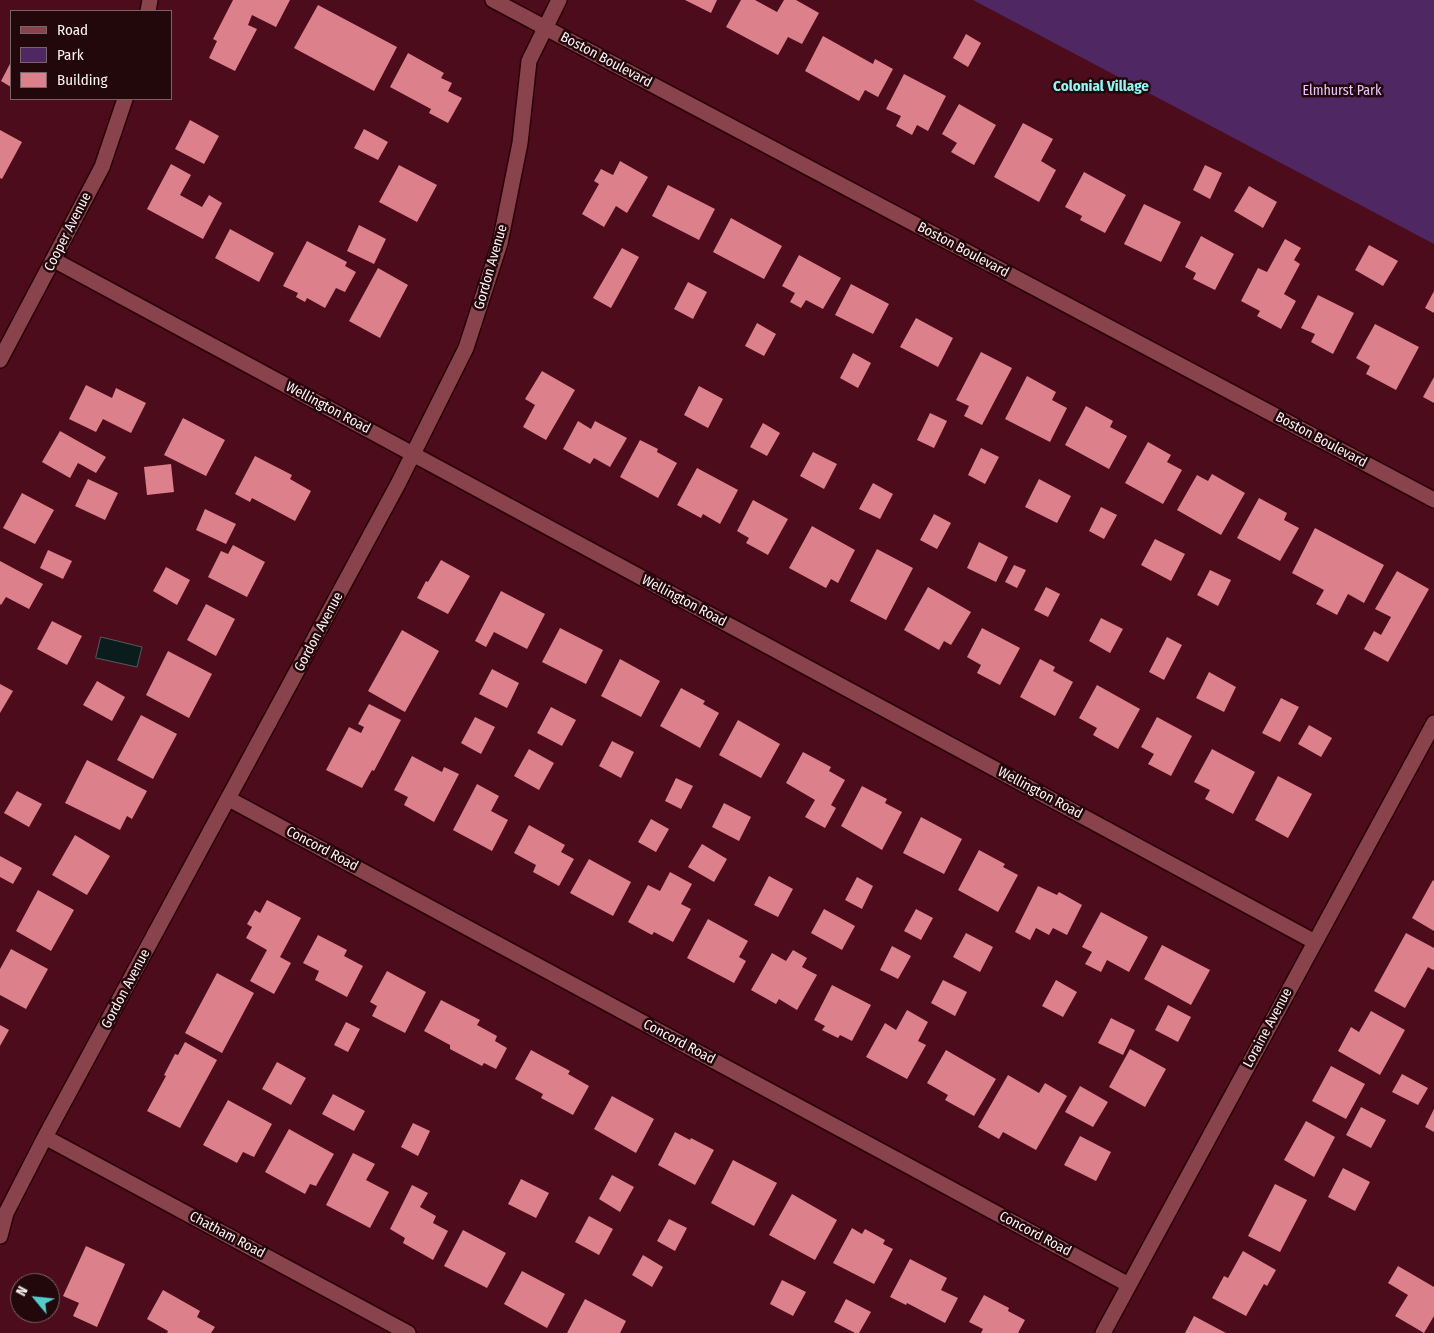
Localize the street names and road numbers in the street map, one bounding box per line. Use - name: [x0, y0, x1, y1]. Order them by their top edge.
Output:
- street label: Boston Boulevard: [557, 29, 655, 91]
- street label: Cooper Avenue: [41, 190, 95, 274]
- street label: Boston Boulevard: [914, 219, 1012, 281]
- street label: Gordon Avenue: [471, 223, 511, 311]
- street label: Wellington Road: [283, 379, 373, 437]
- street label: Boston Boulevard: [1272, 409, 1370, 471]
- street label: Wellington Road: [639, 572, 729, 630]
- street label: Gordon Avenue: [291, 589, 347, 675]
- street label: Wellington Road: [995, 764, 1085, 822]
- street label: Concord Road: [283, 823, 361, 875]
- street label: Gordon Avenue: [98, 946, 154, 1032]
- street label: Loraine Avenue: [1240, 985, 1296, 1071]
- street label: Concord Road: [640, 1016, 718, 1068]
- street label: Chatham Road: [186, 1208, 268, 1262]
- street label: Concord Road: [996, 1208, 1074, 1260]

